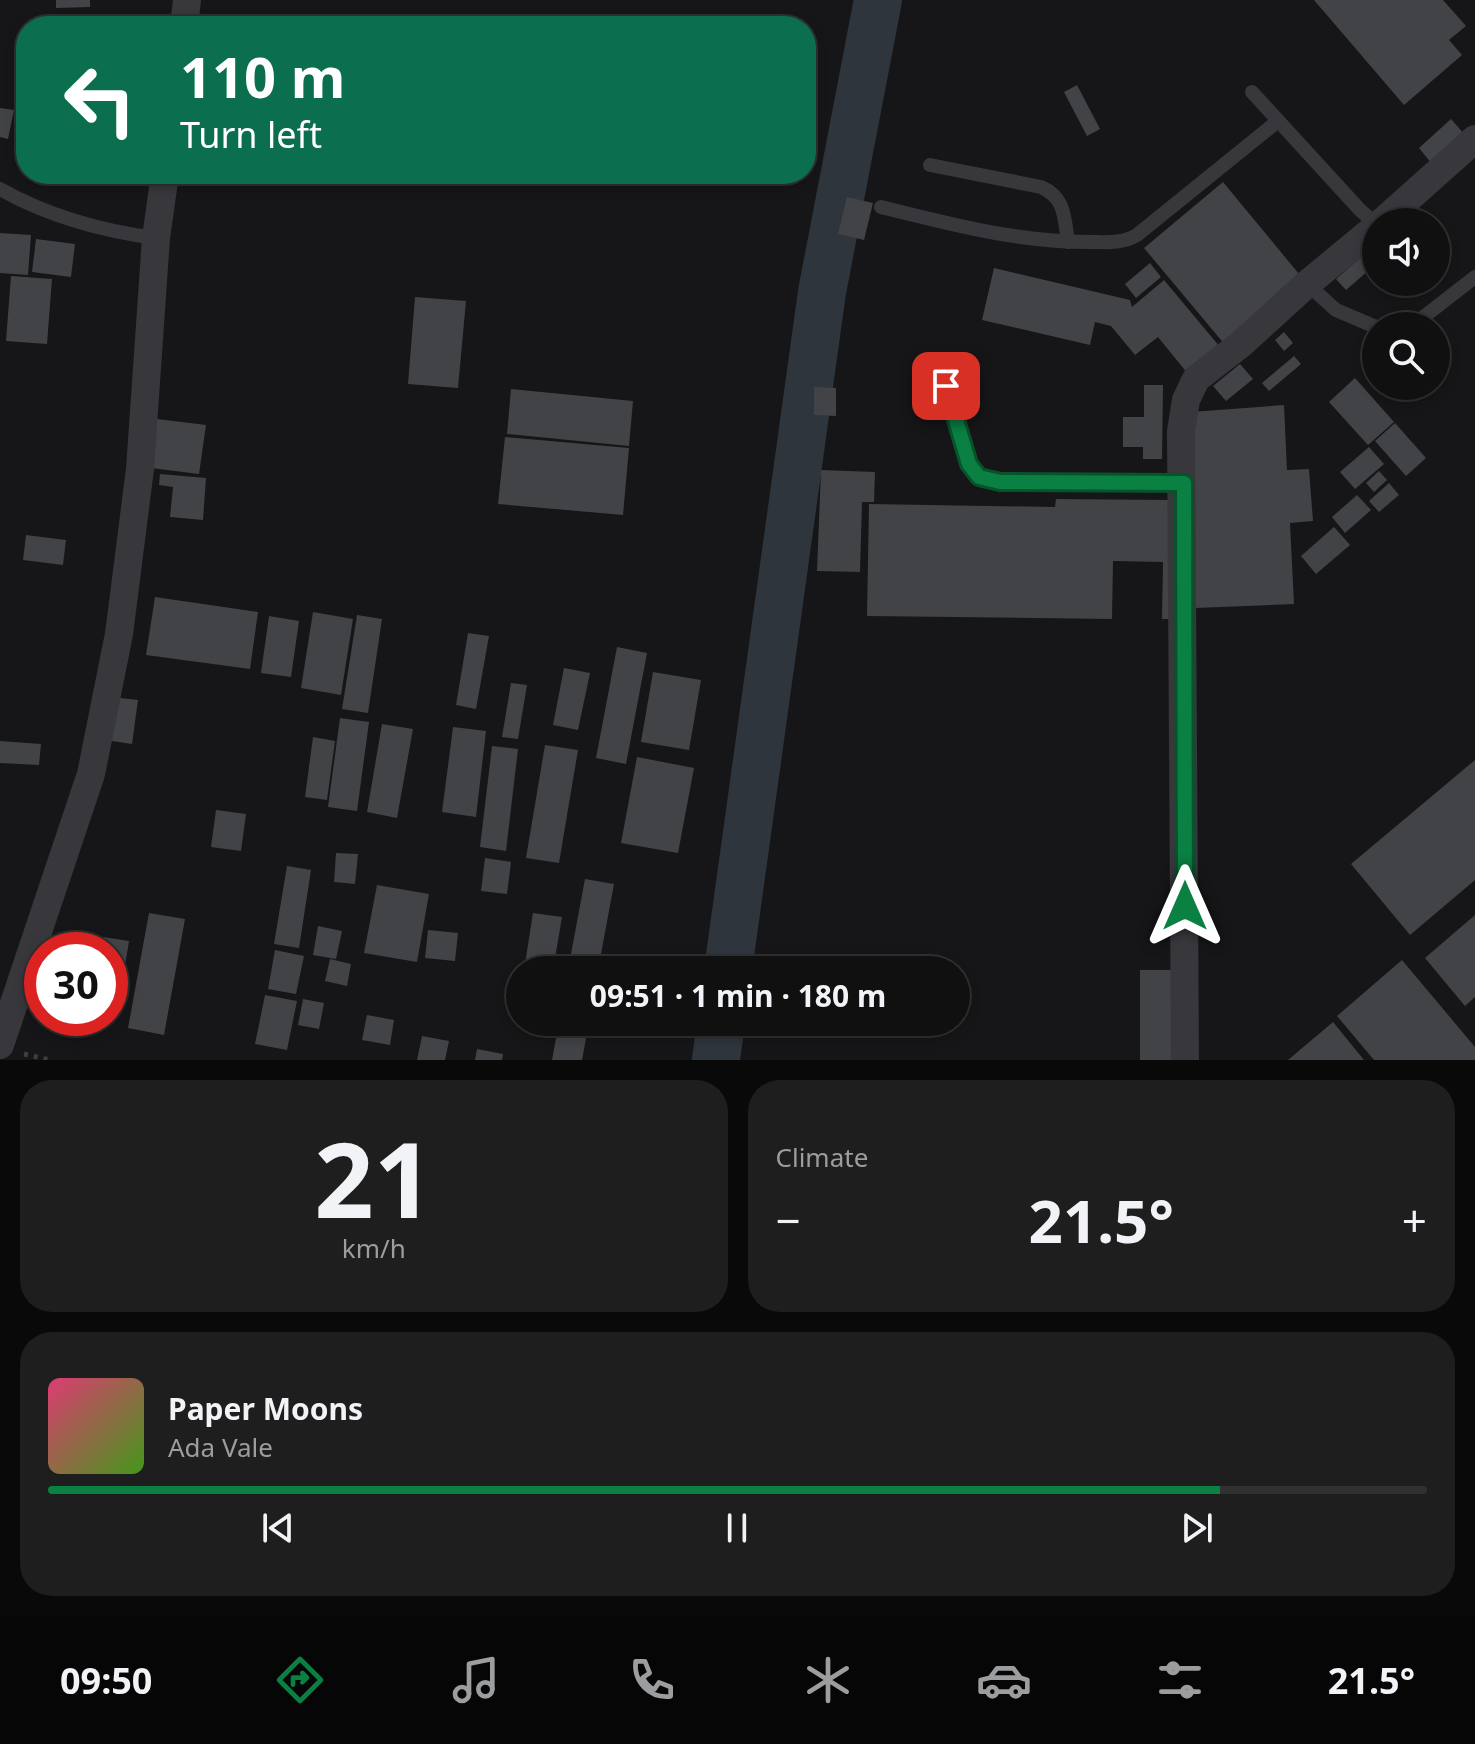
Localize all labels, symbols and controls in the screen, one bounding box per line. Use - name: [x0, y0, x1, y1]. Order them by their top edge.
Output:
- text: 110 m: [180, 38, 345, 114]
- icon: left: [48, 48, 152, 152]
- text: Turn left: [180, 110, 322, 159]
- map controls: [1362, 208, 1450, 400]
- button: sound: [1362, 208, 1450, 296]
- button: search: [1362, 312, 1450, 400]
- pin: [912, 352, 980, 420]
- icon: arrive: [924, 364, 968, 408]
- position arrow: [1143, 864, 1227, 948]
- speed limit sign: 30: [24, 932, 128, 1036]
- text: 09:51 · 1 min · 180 m: [590, 975, 886, 1016]
- text: 21: [314, 1107, 433, 1248]
- text: Climate: [776, 1139, 868, 1175]
- text: 21.5°: [1029, 1179, 1174, 1261]
- text: −: [776, 1190, 801, 1250]
- text: +: [1402, 1190, 1427, 1250]
- text: km/h: [342, 1230, 406, 1266]
- text: Paper Moons: [168, 1388, 363, 1429]
- text: Ada Vale: [168, 1429, 273, 1465]
- icon: previous: [256, 1506, 300, 1550]
- icon: pause: [715, 1506, 759, 1550]
- icon: next: [1175, 1506, 1219, 1550]
- icon: directions: [272, 1652, 328, 1708]
- icon: music: [448, 1652, 504, 1708]
- icon: phone: [624, 1652, 680, 1708]
- icon: climate: [800, 1652, 856, 1708]
- icon: car: [976, 1652, 1032, 1708]
- icon: filters: [1152, 1652, 1208, 1708]
- text: 09:50: [60, 1656, 152, 1705]
- text: 21.5°: [1328, 1656, 1415, 1705]

